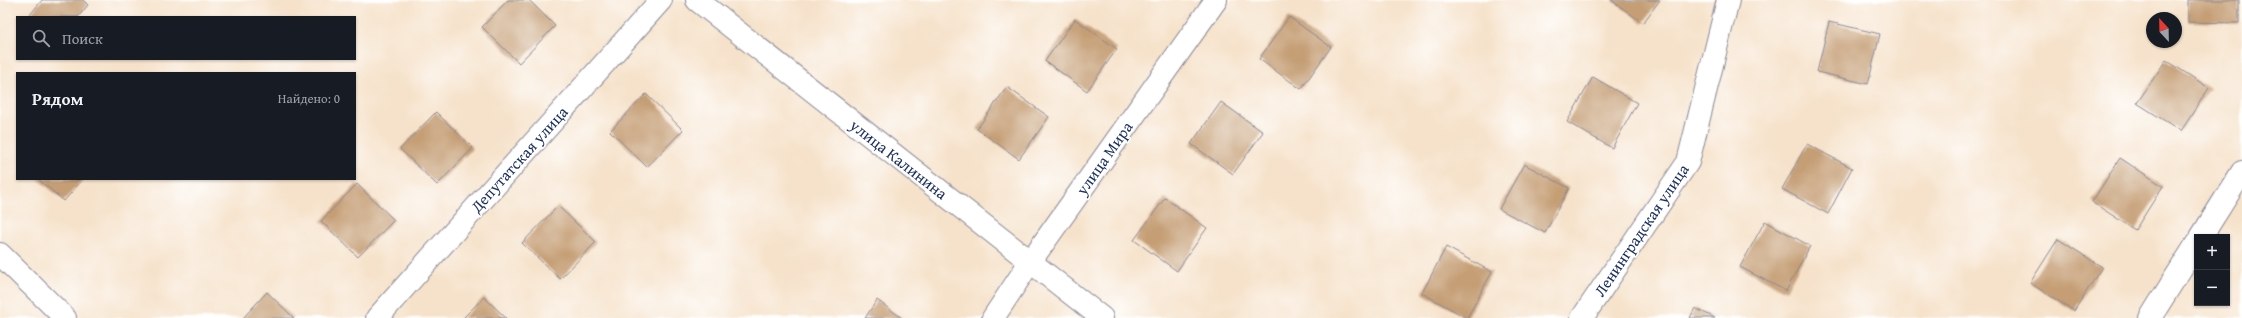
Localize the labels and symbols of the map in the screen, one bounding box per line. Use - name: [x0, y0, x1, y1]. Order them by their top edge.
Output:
- north arrow: [2146, 12, 2182, 48]
- street label: Депутатская улица: [464, 100, 574, 218]
- street label: улица Калинина: [844, 113, 953, 205]
- street label: улица Мира: [1069, 116, 1138, 201]
- street label: Ленинградская улица: [1588, 159, 1695, 301]

